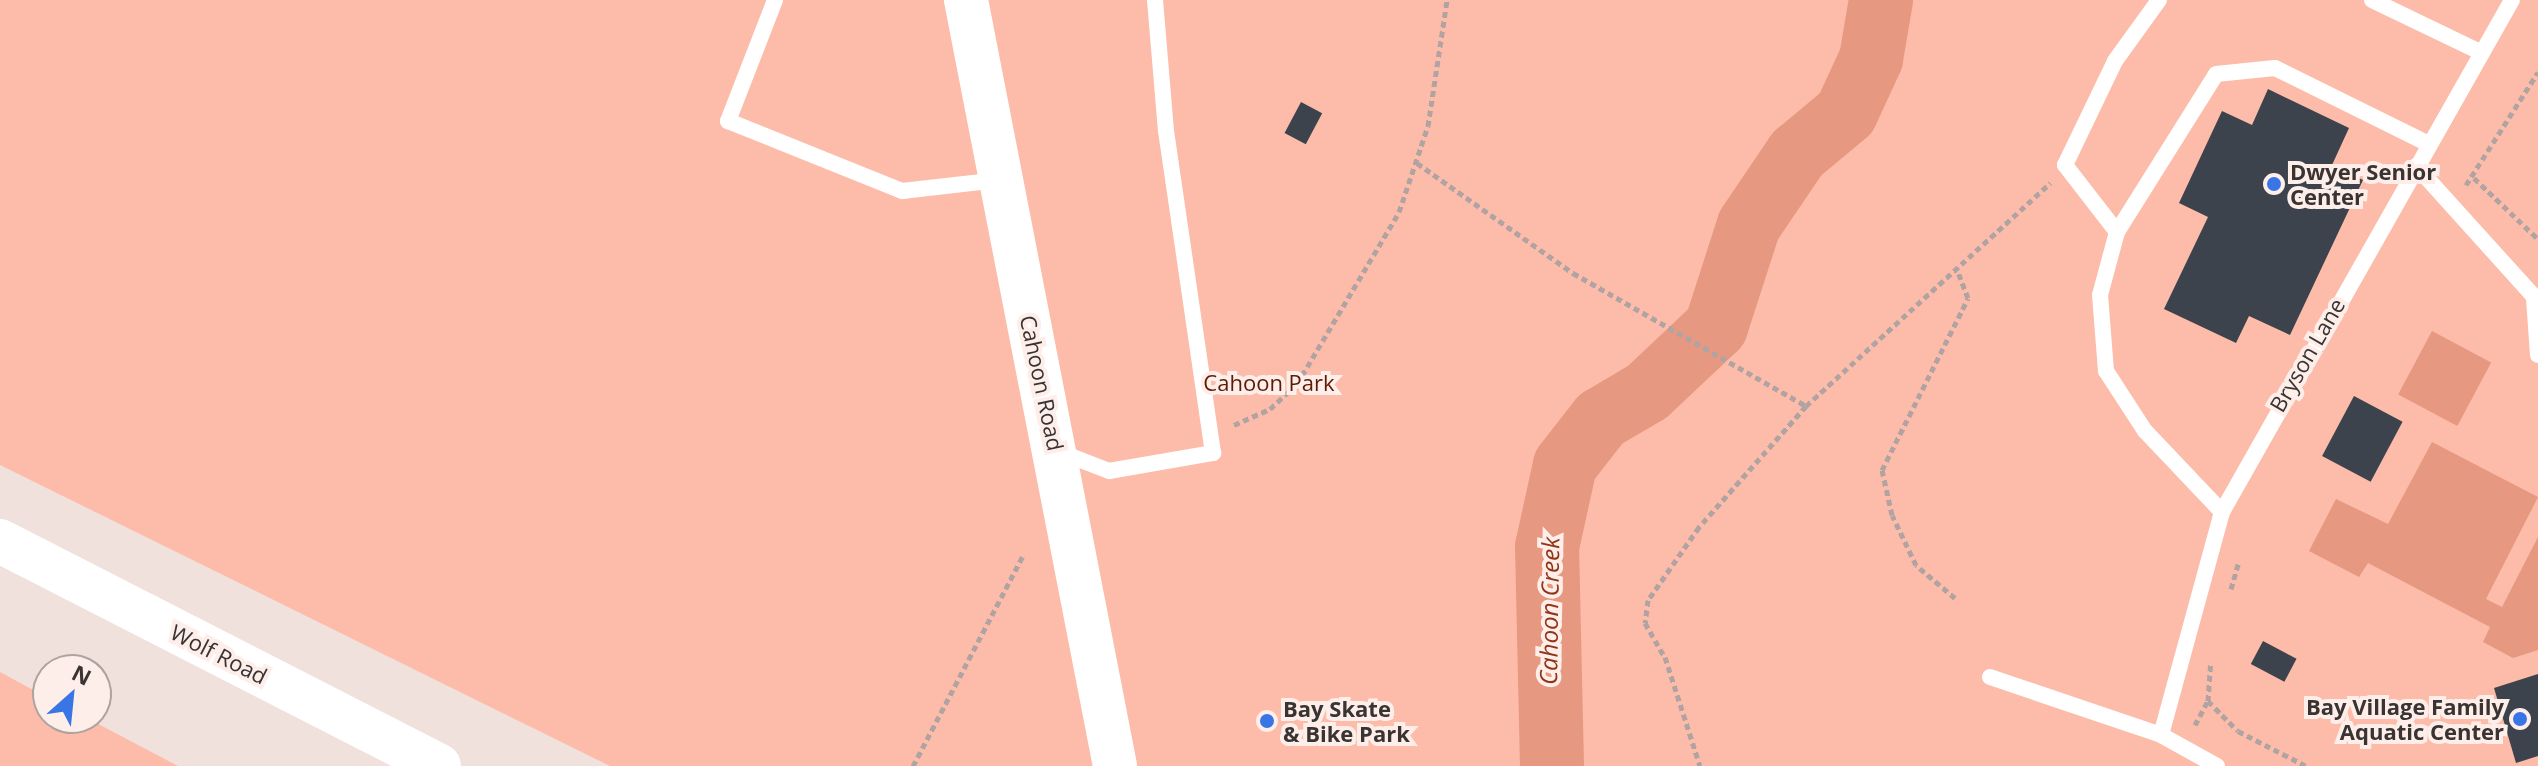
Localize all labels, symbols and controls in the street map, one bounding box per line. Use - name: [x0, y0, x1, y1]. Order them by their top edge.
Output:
- place label: Dwyer Senior Center: [2290, 158, 2436, 210]
- marker: Dwyer Senior Center: [2265, 175, 2283, 193]
- street label: Bryson Lane: [2264, 294, 2350, 416]
- street label: Cahoon Road: [1015, 313, 1069, 453]
- park label: Cahoon Park: [1203, 370, 1335, 396]
- water label: Cahoon Creek: [1533, 537, 1565, 685]
- street label: Wolf Road: [166, 618, 272, 690]
- north arrow: [32, 654, 112, 734]
- text: N: [67, 657, 97, 692]
- place label: Bay Village Family Aquatic Center: [2306, 693, 2504, 744]
- place label: Bay Skate & Bike Park: [1283, 695, 1410, 746]
- marker: Bay Village Family Aquatic Center: [2511, 710, 2529, 728]
- marker: Bay Skate & Bike Park: [1258, 712, 1276, 730]

